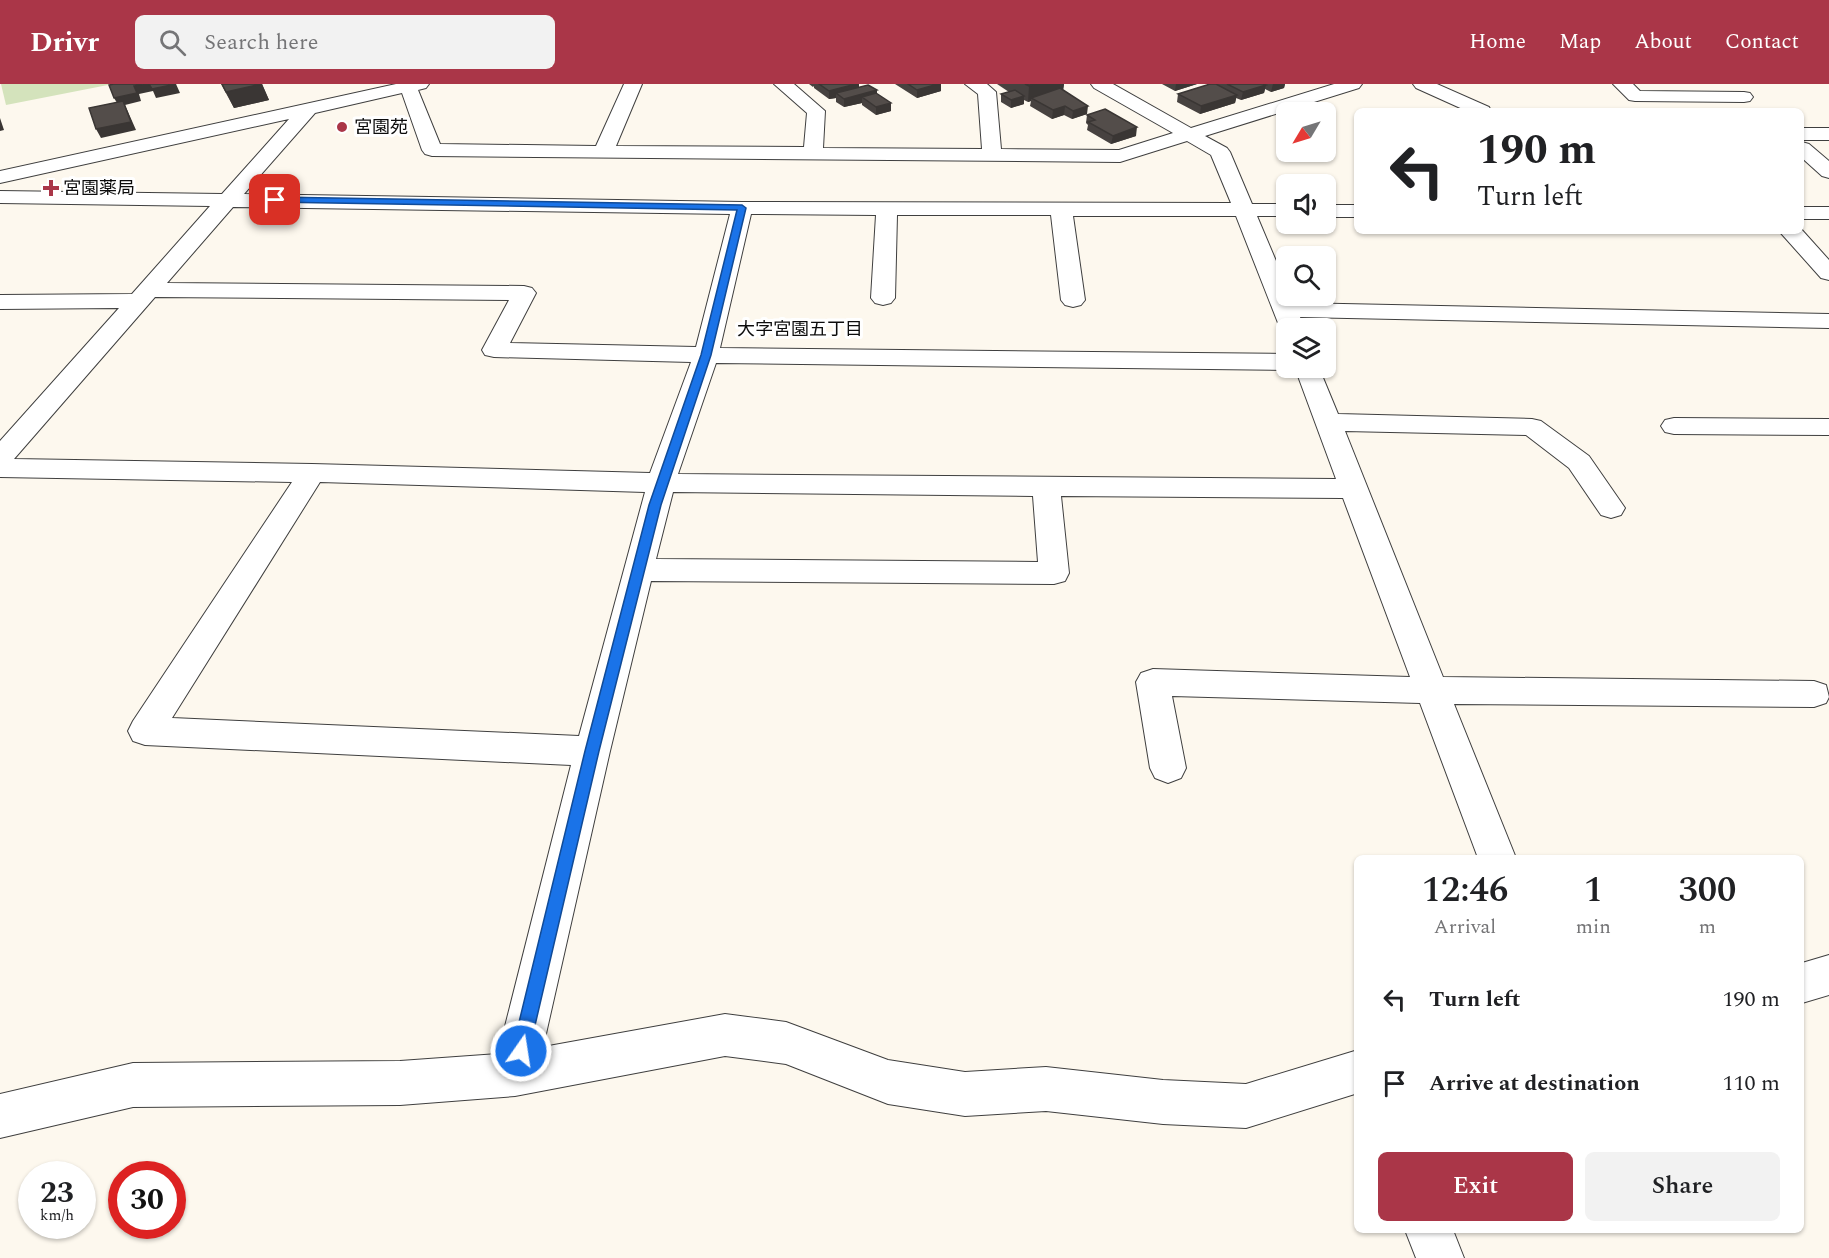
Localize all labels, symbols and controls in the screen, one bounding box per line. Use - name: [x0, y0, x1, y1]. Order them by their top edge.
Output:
- search box: [135, 15, 555, 69]
- text: Drivr: [30, 21, 99, 64]
- icon: search: [156, 26, 189, 59]
- text: Search here: [204, 26, 318, 59]
- text: Home: [1469, 26, 1526, 58]
- text: Map: [1559, 26, 1601, 58]
- text: About: [1634, 26, 1692, 58]
- text: Contact: [1725, 26, 1799, 58]
- north arrow: [1276, 102, 1336, 162]
- map controls: [1276, 102, 1336, 378]
- place label: 宮園苑: [354, 114, 408, 141]
- text: 190 m: [1477, 119, 1596, 182]
- marker: 宮園苑: [335, 120, 349, 134]
- icon: left: [1378, 132, 1456, 210]
- pin: [249, 174, 300, 225]
- button: sound: [1276, 174, 1336, 234]
- place label: 宮園薬局: [63, 175, 135, 202]
- text: Turn left: [1477, 176, 1583, 218]
- marker: 宮園薬局: [44, 181, 58, 195]
- icon: arrive: [258, 183, 291, 216]
- button: search: [1276, 246, 1336, 306]
- district label: 大字宮園五丁目: [737, 316, 863, 343]
- button: layers: [1276, 318, 1336, 378]
- text: 12:46: [1422, 863, 1508, 918]
- text: 1: [1584, 863, 1603, 918]
- text: 300: [1678, 863, 1736, 918]
- text: Arrival: [1434, 912, 1496, 942]
- text: min: [1576, 912, 1611, 942]
- text: m: [1699, 912, 1716, 942]
- icon: left: [1378, 983, 1411, 1016]
- text: Turn left: [1429, 983, 1521, 1016]
- text: 190 m: [1723, 983, 1780, 1016]
- position arrow: [489, 1019, 553, 1083]
- icon: arrive: [1378, 1067, 1411, 1100]
- text: Arrive at destination: [1429, 1067, 1640, 1100]
- text: 110 m: [1723, 1067, 1780, 1100]
- button: Exit: [1378, 1152, 1573, 1221]
- button: Share: [1585, 1152, 1780, 1221]
- speed limit sign: 30: [108, 1161, 186, 1239]
- text: 23: [40, 1170, 74, 1216]
- text: km/h: [40, 1204, 74, 1227]

